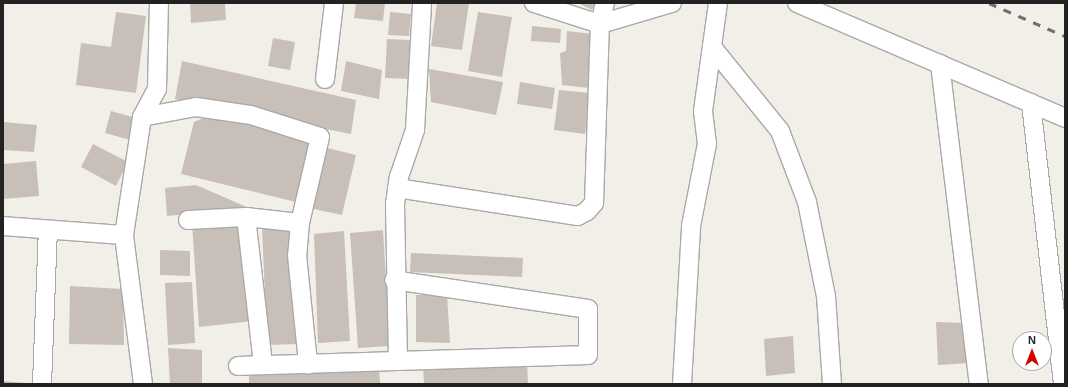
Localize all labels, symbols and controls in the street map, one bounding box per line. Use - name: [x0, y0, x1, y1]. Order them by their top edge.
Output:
- north arrow: [1012, 331, 1052, 371]
- text: N: [1028, 334, 1036, 346]

